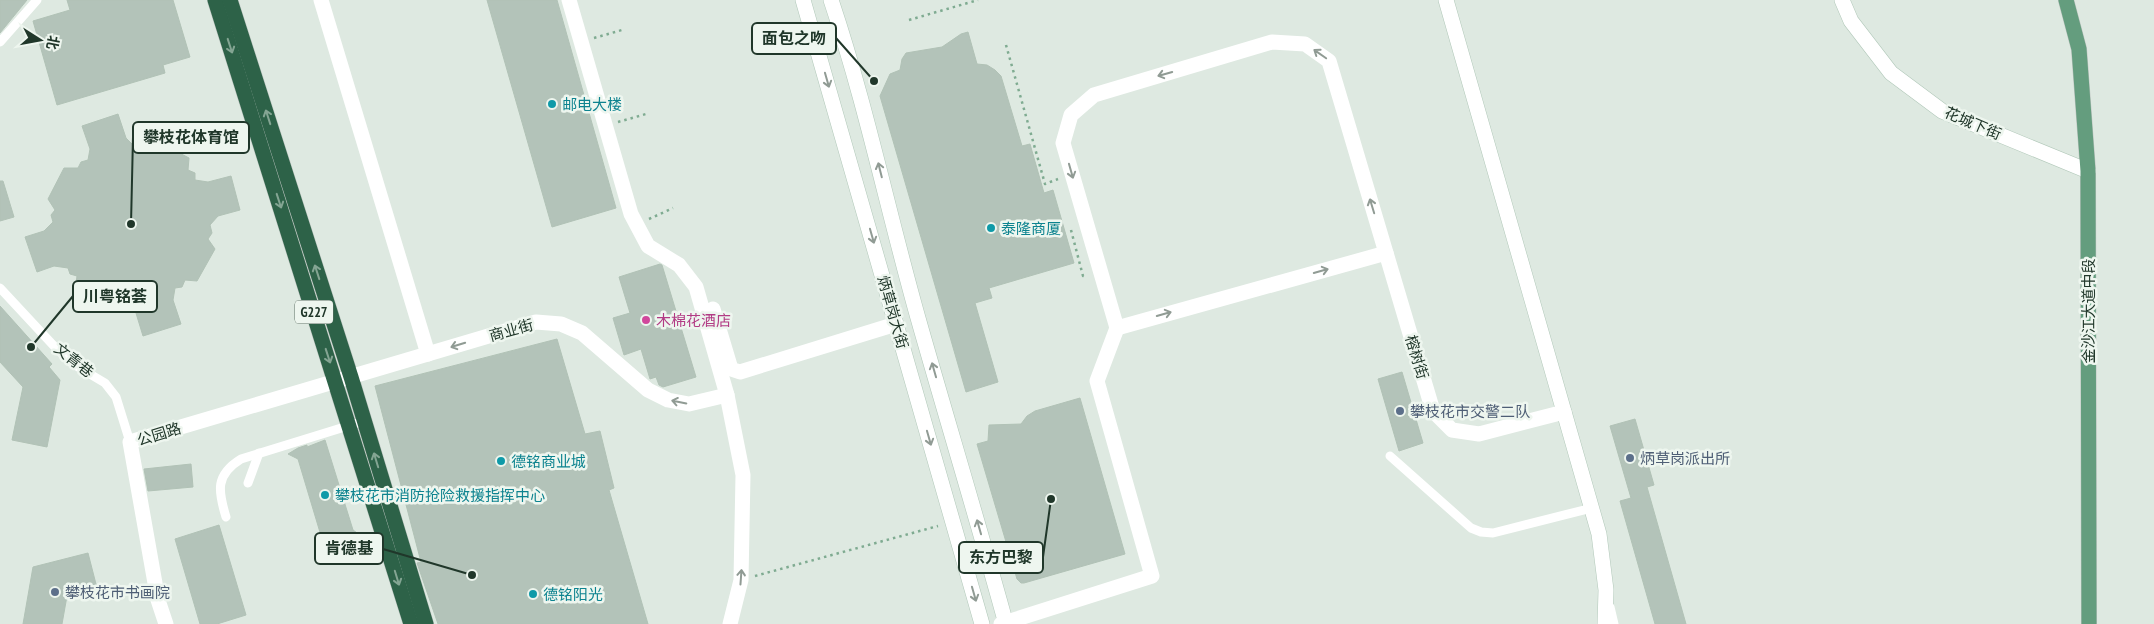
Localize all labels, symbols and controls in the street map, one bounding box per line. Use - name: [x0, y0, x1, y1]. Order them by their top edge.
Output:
- north arrow: [15, 15, 65, 65]
- callout: 面包之吻: [752, 23, 836, 54]
- text: 面包之吻: [762, 28, 826, 48]
- text: 北: [43, 34, 63, 51]
- one-way arrow: [226, 38, 235, 54]
- one-way arrow: [1313, 49, 1327, 59]
- one-way arrow: [1157, 70, 1173, 80]
- one-way arrow: [823, 72, 833, 88]
- place label: 邮电大楼: [562, 95, 622, 114]
- marker: 邮电大楼: [546, 98, 558, 110]
- street label: 花城下街: [1942, 103, 2004, 143]
- one-way arrow: [262, 109, 272, 125]
- callout: 攀枝花体育馆: [133, 122, 249, 153]
- text: 攀枝花体育馆: [143, 127, 239, 147]
- one-way arrow: [1067, 162, 1077, 178]
- one-way arrow: [875, 163, 884, 179]
- one-way arrow: [275, 193, 284, 209]
- one-way arrow: [1367, 198, 1377, 214]
- place label: 泰隆商厦: [1001, 219, 1061, 238]
- marker: 泰隆商厦: [985, 222, 997, 234]
- one-way arrow: [867, 228, 877, 244]
- street label: 金沙江大道中段: [2079, 258, 2098, 364]
- one-way arrow: [312, 264, 321, 280]
- one-way arrow: [1312, 265, 1328, 275]
- street label: 炳草岗大街: [874, 273, 912, 351]
- callout: 川粤铭荟: [73, 281, 157, 312]
- text: 川粤铭荟: [83, 286, 147, 306]
- road number: G227: [295, 300, 333, 324]
- one-way arrow: [1156, 309, 1172, 319]
- place label: 木棉花酒店: [656, 311, 731, 330]
- marker: 木棉花酒店: [640, 314, 652, 326]
- street label: 商业街: [487, 315, 535, 345]
- street label: 榕树街: [1401, 333, 1433, 381]
- street label: 文青巷: [50, 339, 98, 381]
- one-way arrow: [450, 341, 466, 351]
- one-way arrow: [323, 348, 333, 364]
- one-way arrow: [928, 363, 938, 379]
- one-way arrow: [672, 396, 688, 406]
- place label: 攀枝花市交警二队: [1410, 402, 1530, 421]
- marker: 攀枝花市交警二队: [1394, 405, 1406, 417]
- street label: 公园路: [135, 418, 183, 450]
- one-way arrow: [925, 430, 934, 446]
- place label: 炳草岗派出所: [1640, 449, 1730, 468]
- place label: 德铭商业城: [511, 452, 586, 471]
- marker: 炳草岗派出所: [1624, 452, 1636, 464]
- one-way arrow: [370, 453, 380, 469]
- marker: 德铭商业城: [495, 455, 507, 467]
- place label: 攀枝花市消防抢险救援指挥中心: [335, 486, 545, 505]
- marker: 攀枝花市消防抢险救援指挥中心: [319, 489, 331, 501]
- one-way arrow: [973, 519, 983, 535]
- callout: 肯德基: [315, 533, 383, 564]
- text: 肯德基: [325, 538, 374, 558]
- callout: 东方巴黎: [959, 542, 1043, 573]
- text: 东方巴黎: [969, 547, 1033, 567]
- one-way arrow: [736, 569, 746, 585]
- one-way arrow: [392, 570, 402, 586]
- place label: 攀枝花市书画院: [65, 583, 170, 602]
- place label: 德铭阳光: [543, 585, 603, 604]
- marker: 攀枝花市书画院: [49, 586, 61, 598]
- one-way arrow: [969, 586, 979, 602]
- marker: 德铭阳光: [527, 588, 539, 600]

